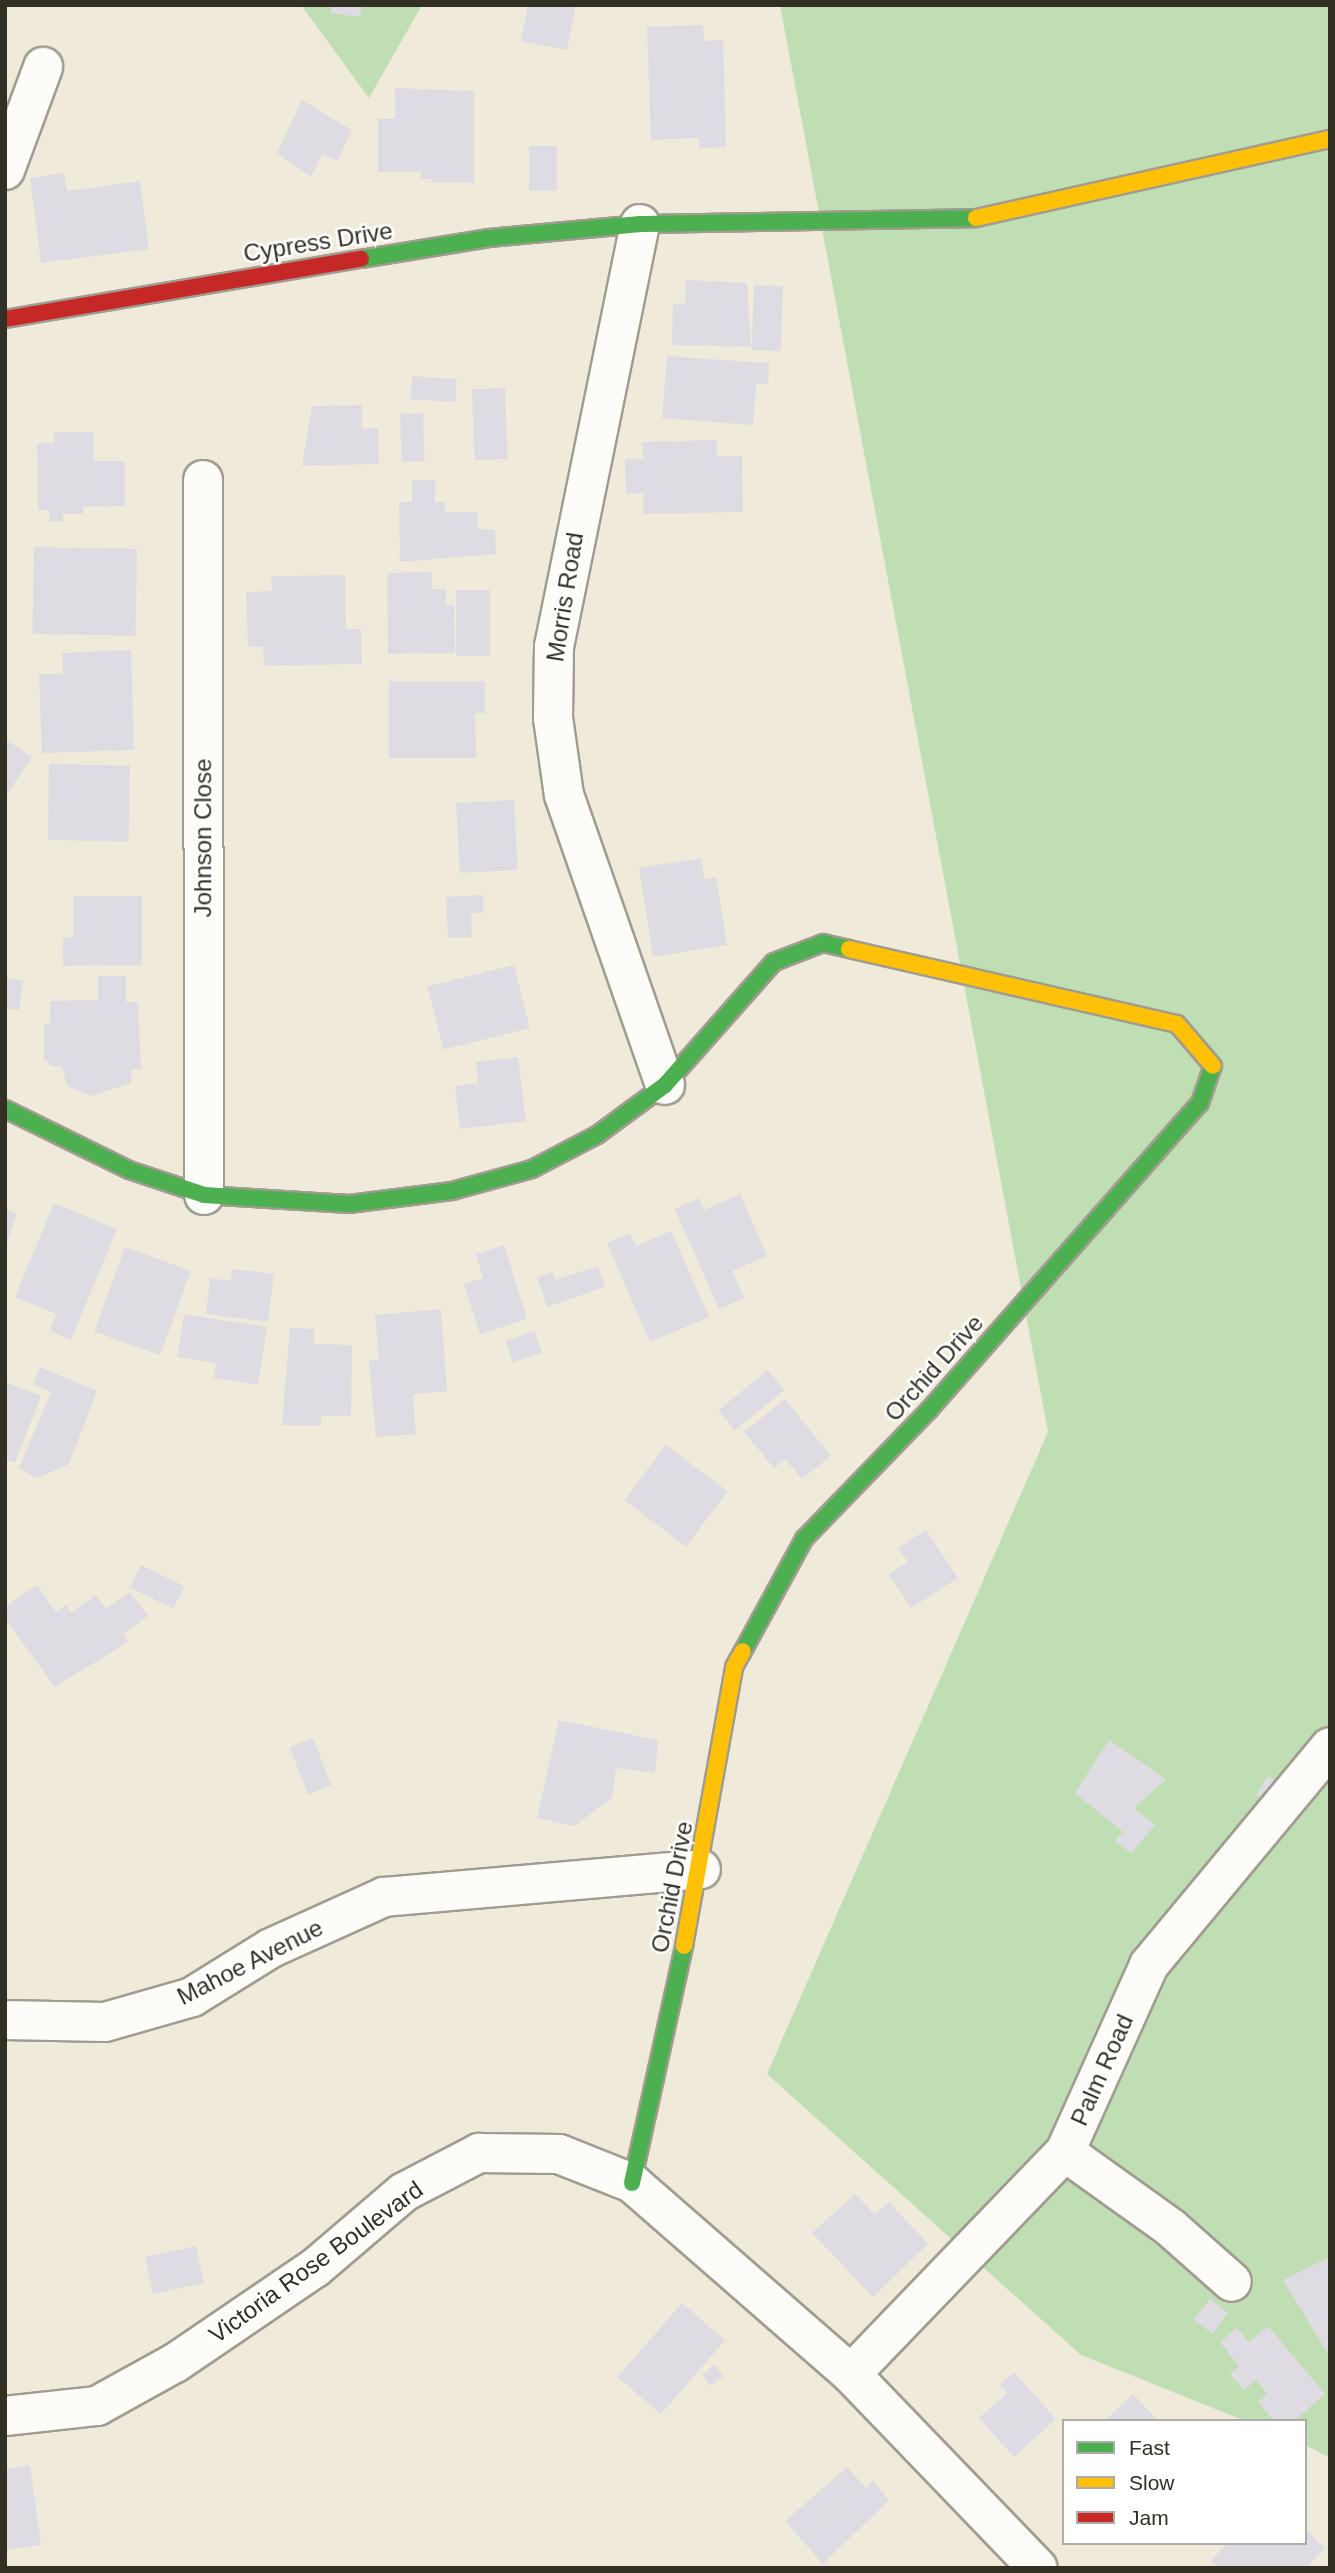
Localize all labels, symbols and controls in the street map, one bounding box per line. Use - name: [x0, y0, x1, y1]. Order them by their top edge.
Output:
- street label: Cypress Drive: [241, 216, 395, 268]
- street label: Morris Road: [541, 530, 589, 664]
- street label: Johnson Close: [189, 759, 217, 917]
- street label: Orchid Drive: [879, 1309, 989, 1427]
- street label: Orchid Drive: [645, 1819, 699, 1955]
- street label: Mahoe Avenue: [172, 1913, 328, 2011]
- street label: Palm Road: [1065, 2010, 1139, 2130]
- street label: Victoria Rose Boulevard: [204, 2175, 428, 2349]
- legend: [1062, 2419, 1307, 2545]
- text: Fast: [1129, 2436, 1170, 2459]
- text: Slow: [1129, 2471, 1175, 2494]
- text: Jam: [1129, 2506, 1169, 2529]

